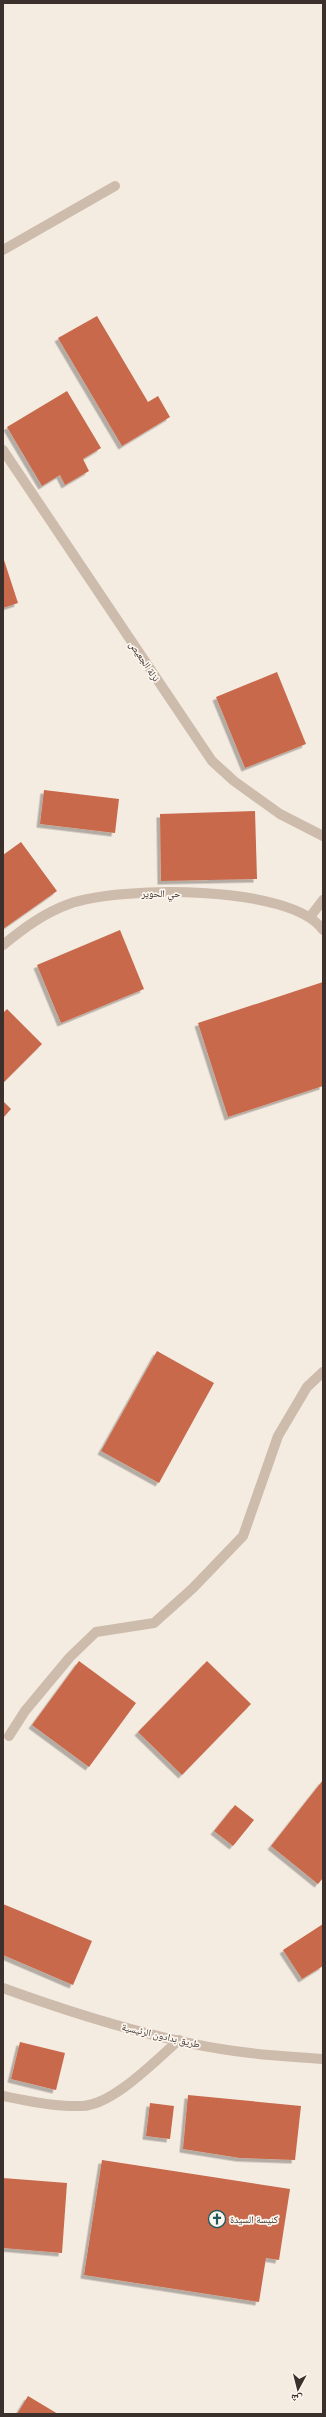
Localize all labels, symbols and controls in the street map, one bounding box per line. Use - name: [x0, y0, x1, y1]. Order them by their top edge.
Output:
- street label: نزلة الجعيص: [126, 639, 163, 684]
- street label: حي الحوير: [140, 887, 181, 902]
- street label: طريق بدادون الرئيسية: [120, 2020, 202, 2051]
- church icon: كنيسة السيدة: [207, 2209, 227, 2229]
- place label: كنيسة السيدة: [230, 2213, 278, 2226]
- north arrow: [278, 2369, 318, 2409]
- text: ش: [290, 2390, 304, 2407]

